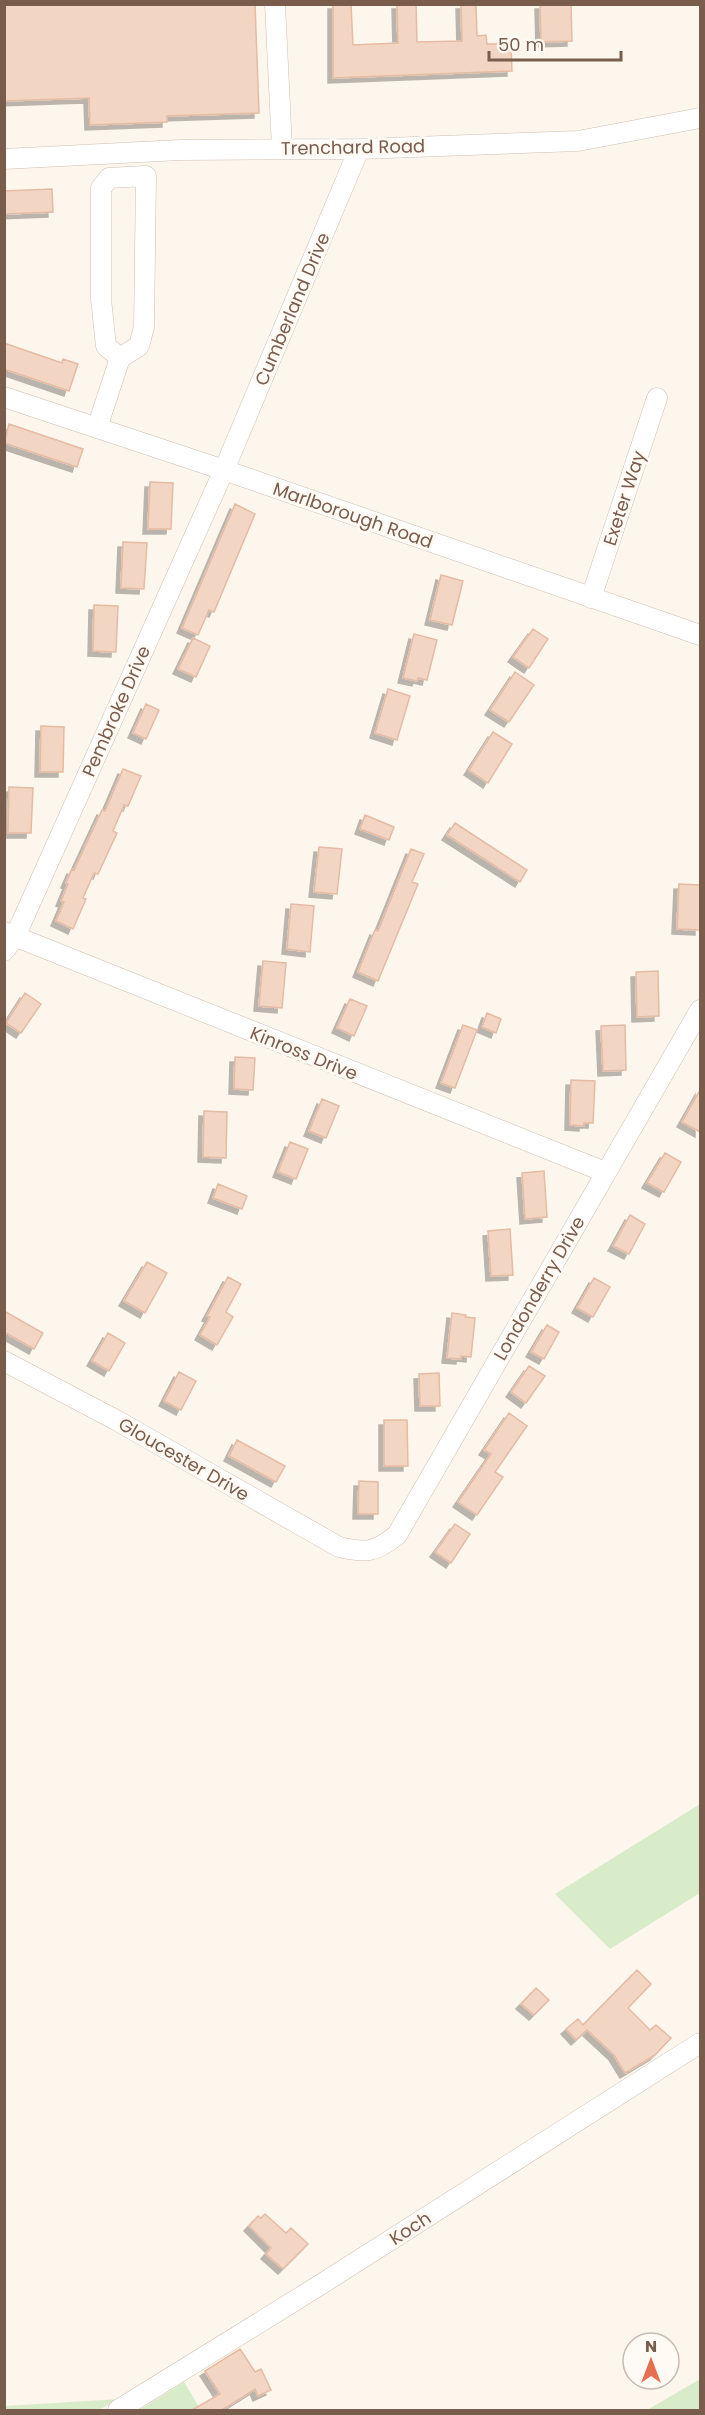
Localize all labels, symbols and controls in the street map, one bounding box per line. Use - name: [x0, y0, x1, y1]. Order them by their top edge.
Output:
- scale bar: [489, 24, 621, 62]
- text: 50 m: [498, 32, 544, 57]
- street label: Trenchard Road: [281, 133, 425, 161]
- street label: Cumberland Drive: [248, 229, 336, 389]
- street label: Exeter Way: [597, 447, 651, 549]
- street label: Marlborough Road: [270, 476, 436, 554]
- street label: Pembroke Drive: [76, 642, 156, 780]
- street label: Kinross Drive: [247, 1020, 361, 1086]
- street label: Londonderry Drive: [487, 1211, 591, 1365]
- street label: Gloucester Drive: [114, 1411, 254, 1507]
- street label: Koch: [384, 2205, 436, 2251]
- north arrow: [621, 2331, 681, 2391]
- text: N: [645, 2335, 657, 2358]

